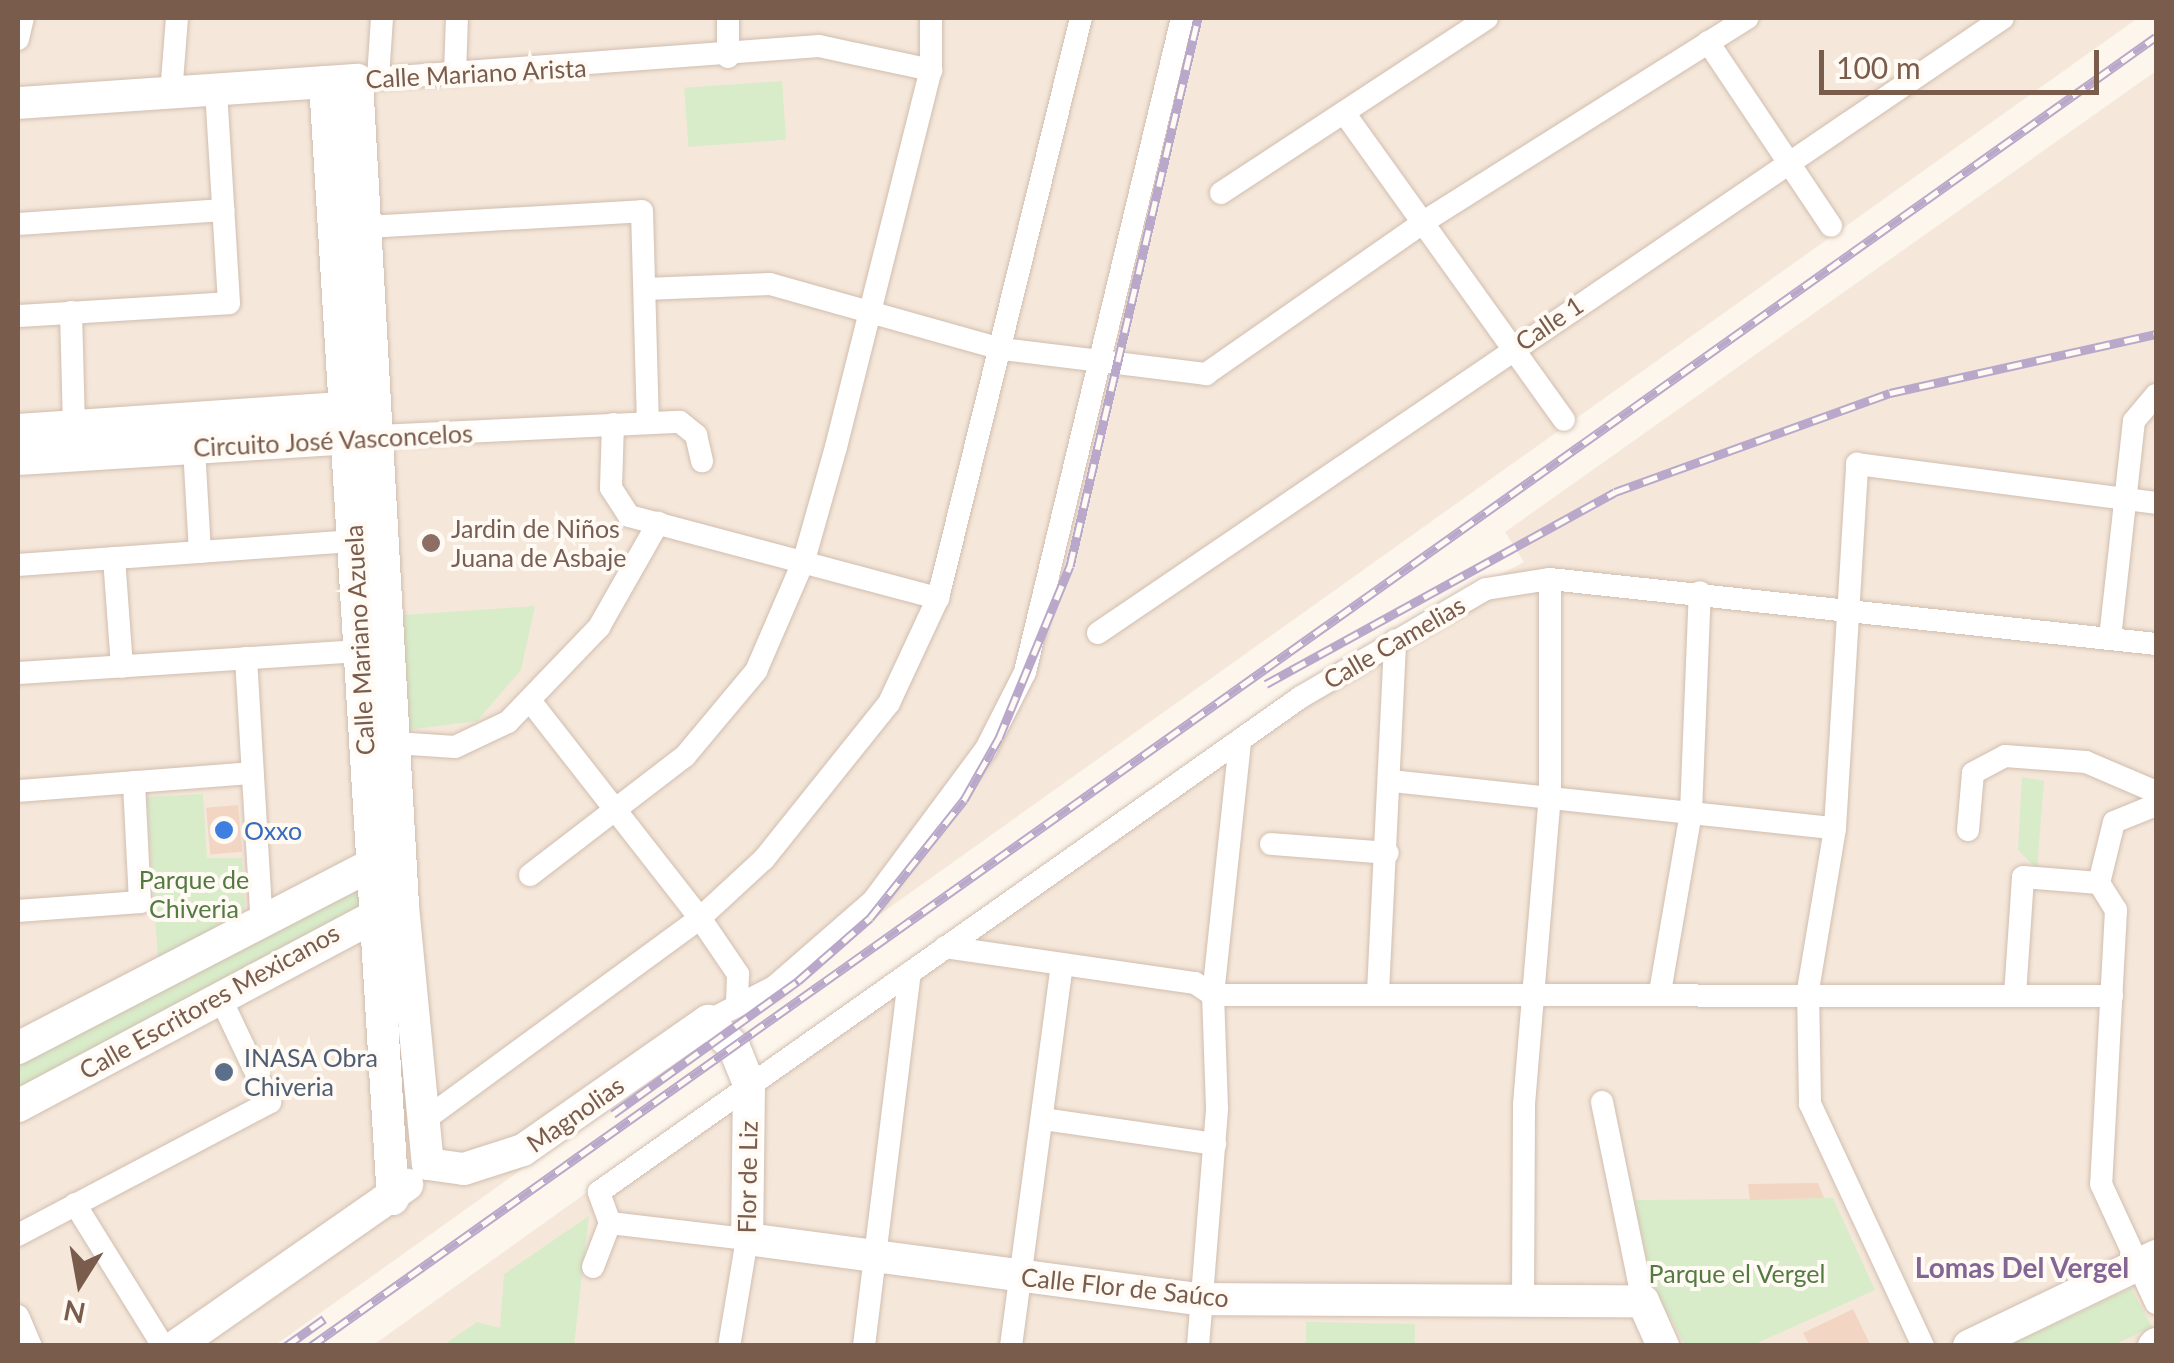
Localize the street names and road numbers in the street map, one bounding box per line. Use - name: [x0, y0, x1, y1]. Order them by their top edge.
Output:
- street label: Calle Mariano Arista: [364, 52, 588, 94]
- street label: Calle 1: [1510, 290, 1588, 356]
- street label: Circuito José Vasconcelos: [192, 418, 474, 462]
- street label: Calle Mariano Azuela: [338, 524, 380, 756]
- street label: Calle Camelias: [1318, 589, 1470, 695]
- street label: Calle Escritores Mexicanos: [74, 917, 344, 1085]
- street label: Magnolias: [521, 1070, 629, 1158]
- street label: Flor de Liz: [731, 1120, 763, 1234]
- street label: Calle Flor de Saúco: [1019, 1261, 1231, 1313]

